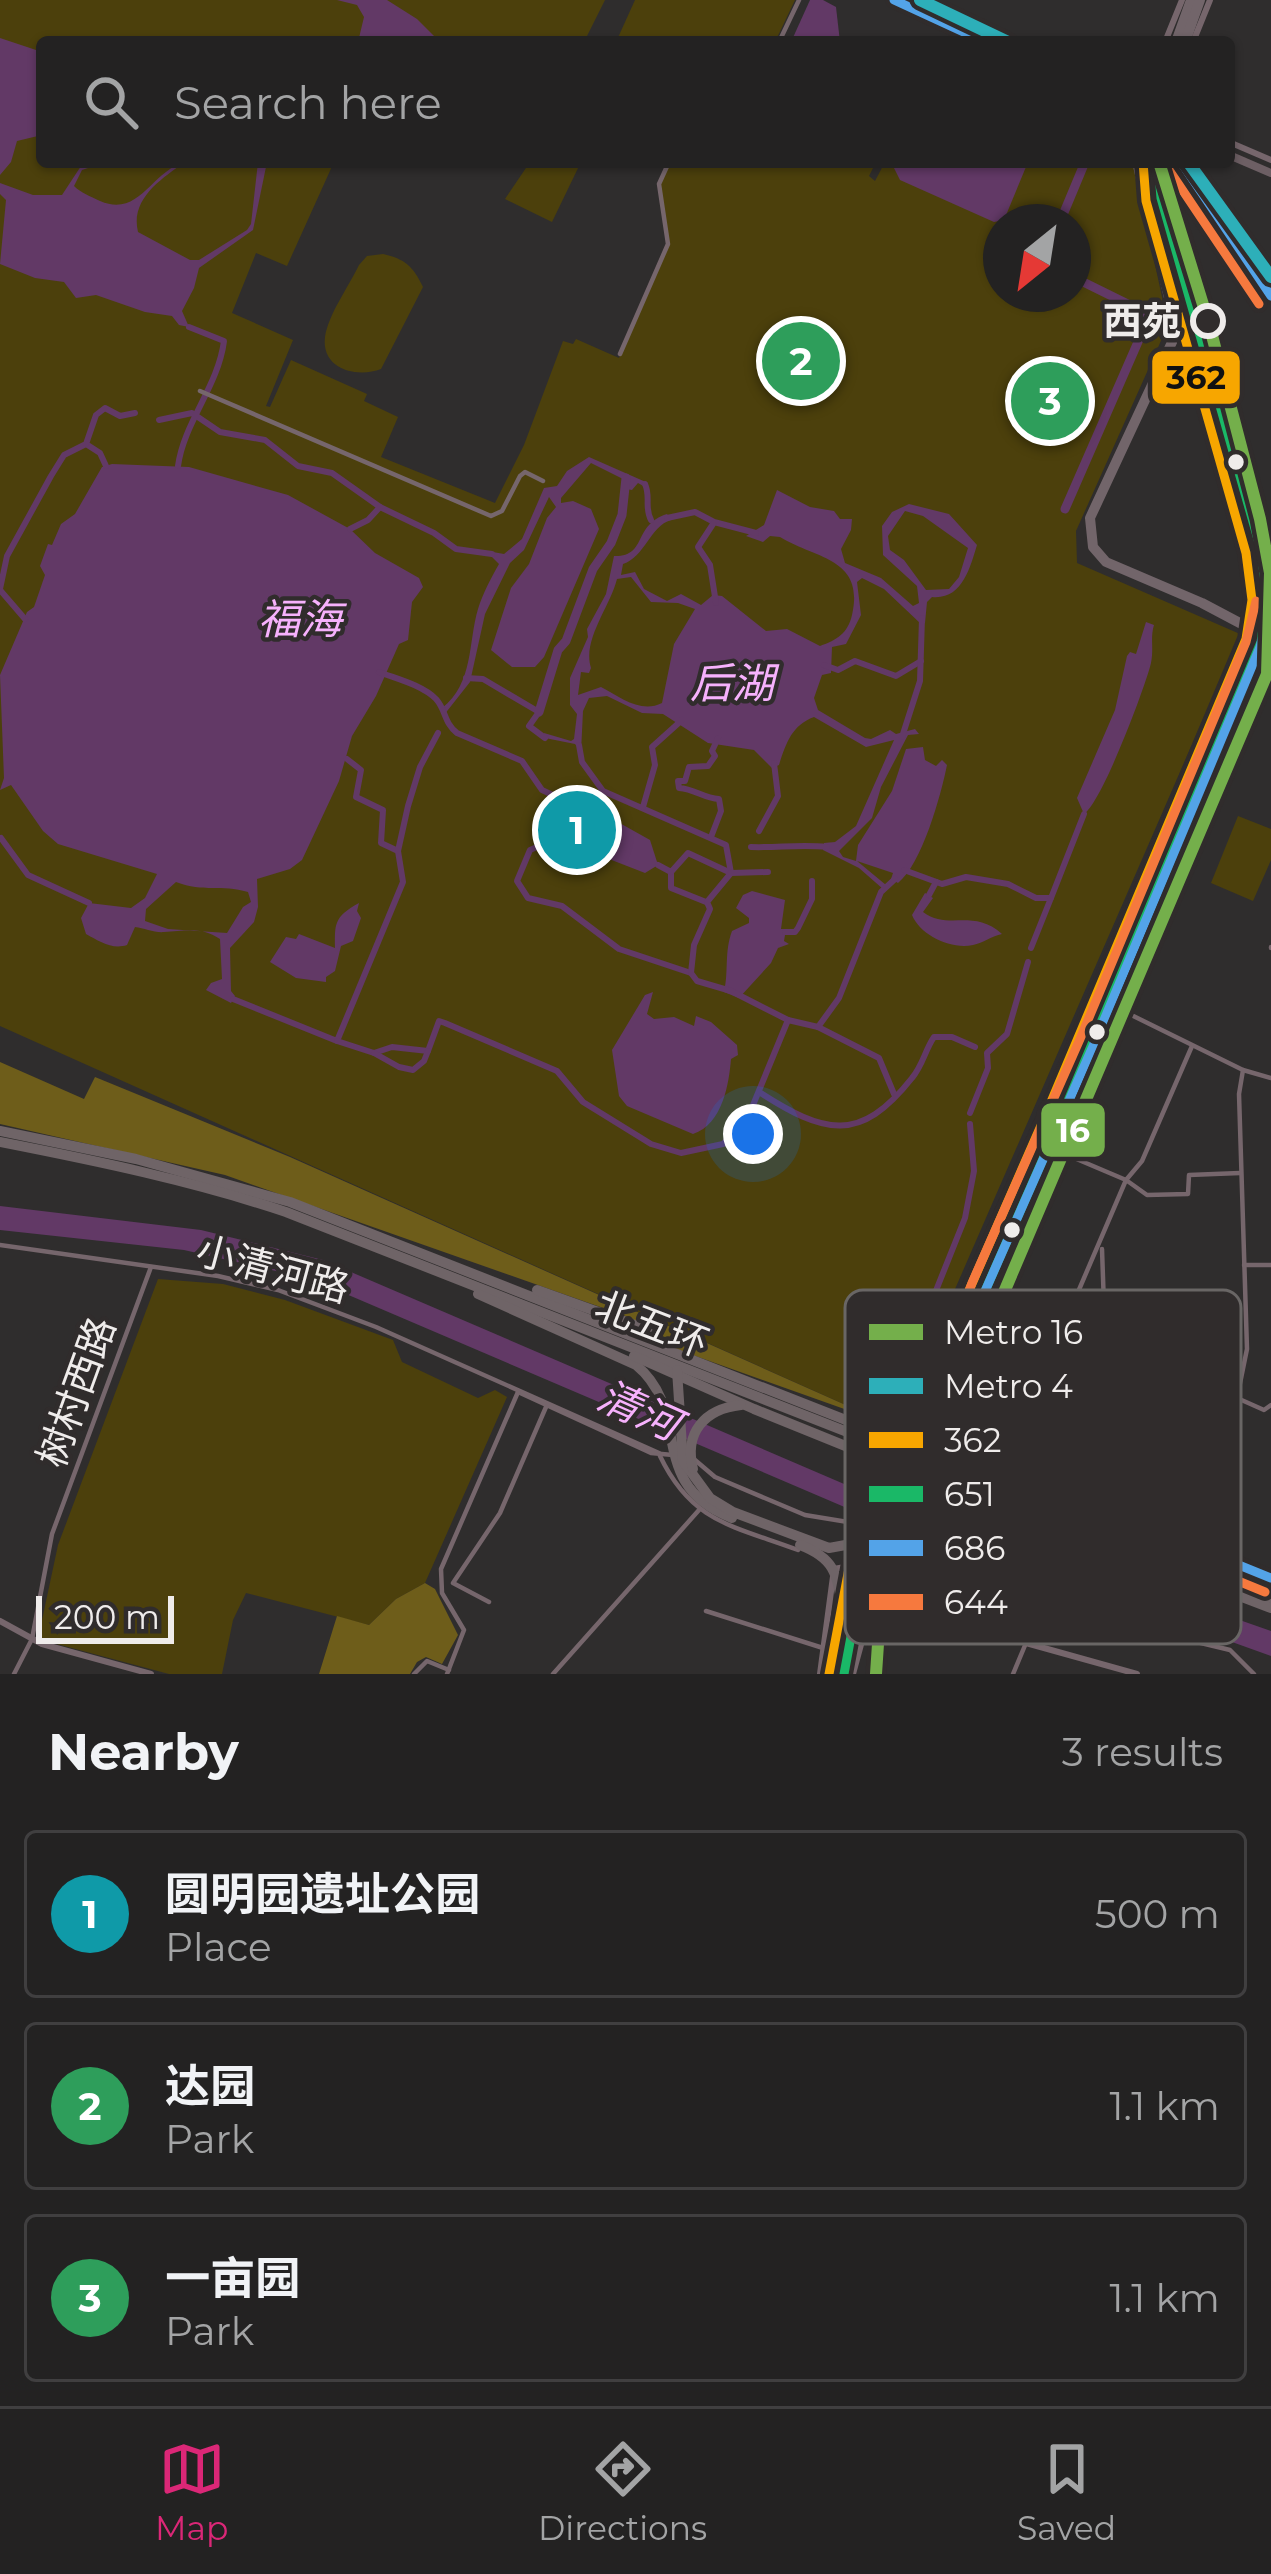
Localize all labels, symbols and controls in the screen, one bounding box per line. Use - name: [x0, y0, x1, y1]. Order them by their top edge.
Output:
- search box: [36, 36, 1235, 168]
- icon: search: [78, 69, 144, 135]
- text: Search here: [174, 75, 442, 130]
- north arrow: [983, 204, 1091, 312]
- place label: 西苑: [1103, 297, 1181, 345]
- marker: 西苑: [1192, 305, 1224, 337]
- pin: 2: [762, 316, 840, 406]
- line badge: 362: [1150, 349, 1242, 406]
- pin: 3: [1011, 356, 1089, 446]
- text: 362: [1165, 357, 1226, 397]
- unlabelled marker: [1225, 451, 1247, 473]
- water label: 福海: [258, 593, 348, 645]
- water label: 后湖: [690, 657, 780, 709]
- pin: 1: [538, 785, 616, 875]
- unlabelled marker: [1086, 1021, 1108, 1043]
- line badge: 16: [1039, 1101, 1107, 1159]
- your location: [723, 1104, 783, 1164]
- text: 16: [1056, 1110, 1090, 1150]
- unlabelled marker: [1001, 1219, 1023, 1241]
- street label: 小清河路: [191, 1226, 355, 1312]
- street label: 北五环: [589, 1281, 715, 1367]
- legend: [845, 1290, 1241, 1644]
- street label: 树村西路: [27, 1310, 125, 1474]
- text: Metro 16: [944, 1312, 1083, 1352]
- text: Metro 4: [944, 1366, 1073, 1406]
- water label: 清河: [590, 1369, 694, 1454]
- text: 362: [944, 1420, 1001, 1460]
- text: 651: [944, 1474, 995, 1514]
- text: 686: [944, 1528, 1005, 1568]
- text: 644: [944, 1582, 1008, 1622]
- scale bar: [36, 1590, 174, 1643]
- text: 200 m: [54, 1597, 160, 1637]
- text: Nearby: [48, 1721, 239, 1783]
- text: 3 results: [1062, 1728, 1223, 1776]
- text: 圆明园遗址公园: [165, 1866, 480, 1921]
- text: 1: [82, 1890, 98, 1938]
- text: 500 m: [1095, 1890, 1220, 1938]
- text: Place: [165, 1923, 272, 1971]
- text: 达园: [165, 2058, 255, 2113]
- text: 2: [78, 2082, 102, 2130]
- text: 1.1 km: [1109, 2082, 1220, 2130]
- text: Park: [165, 2115, 254, 2163]
- text: 一亩园: [165, 2250, 300, 2305]
- text: 3: [78, 2274, 102, 2322]
- text: 1.1 km: [1109, 2274, 1220, 2322]
- text: Park: [165, 2307, 254, 2355]
- tab: Map: [155, 2436, 228, 2548]
- tab: Directions: [538, 2436, 707, 2548]
- tab: Saved: [1017, 2436, 1116, 2548]

